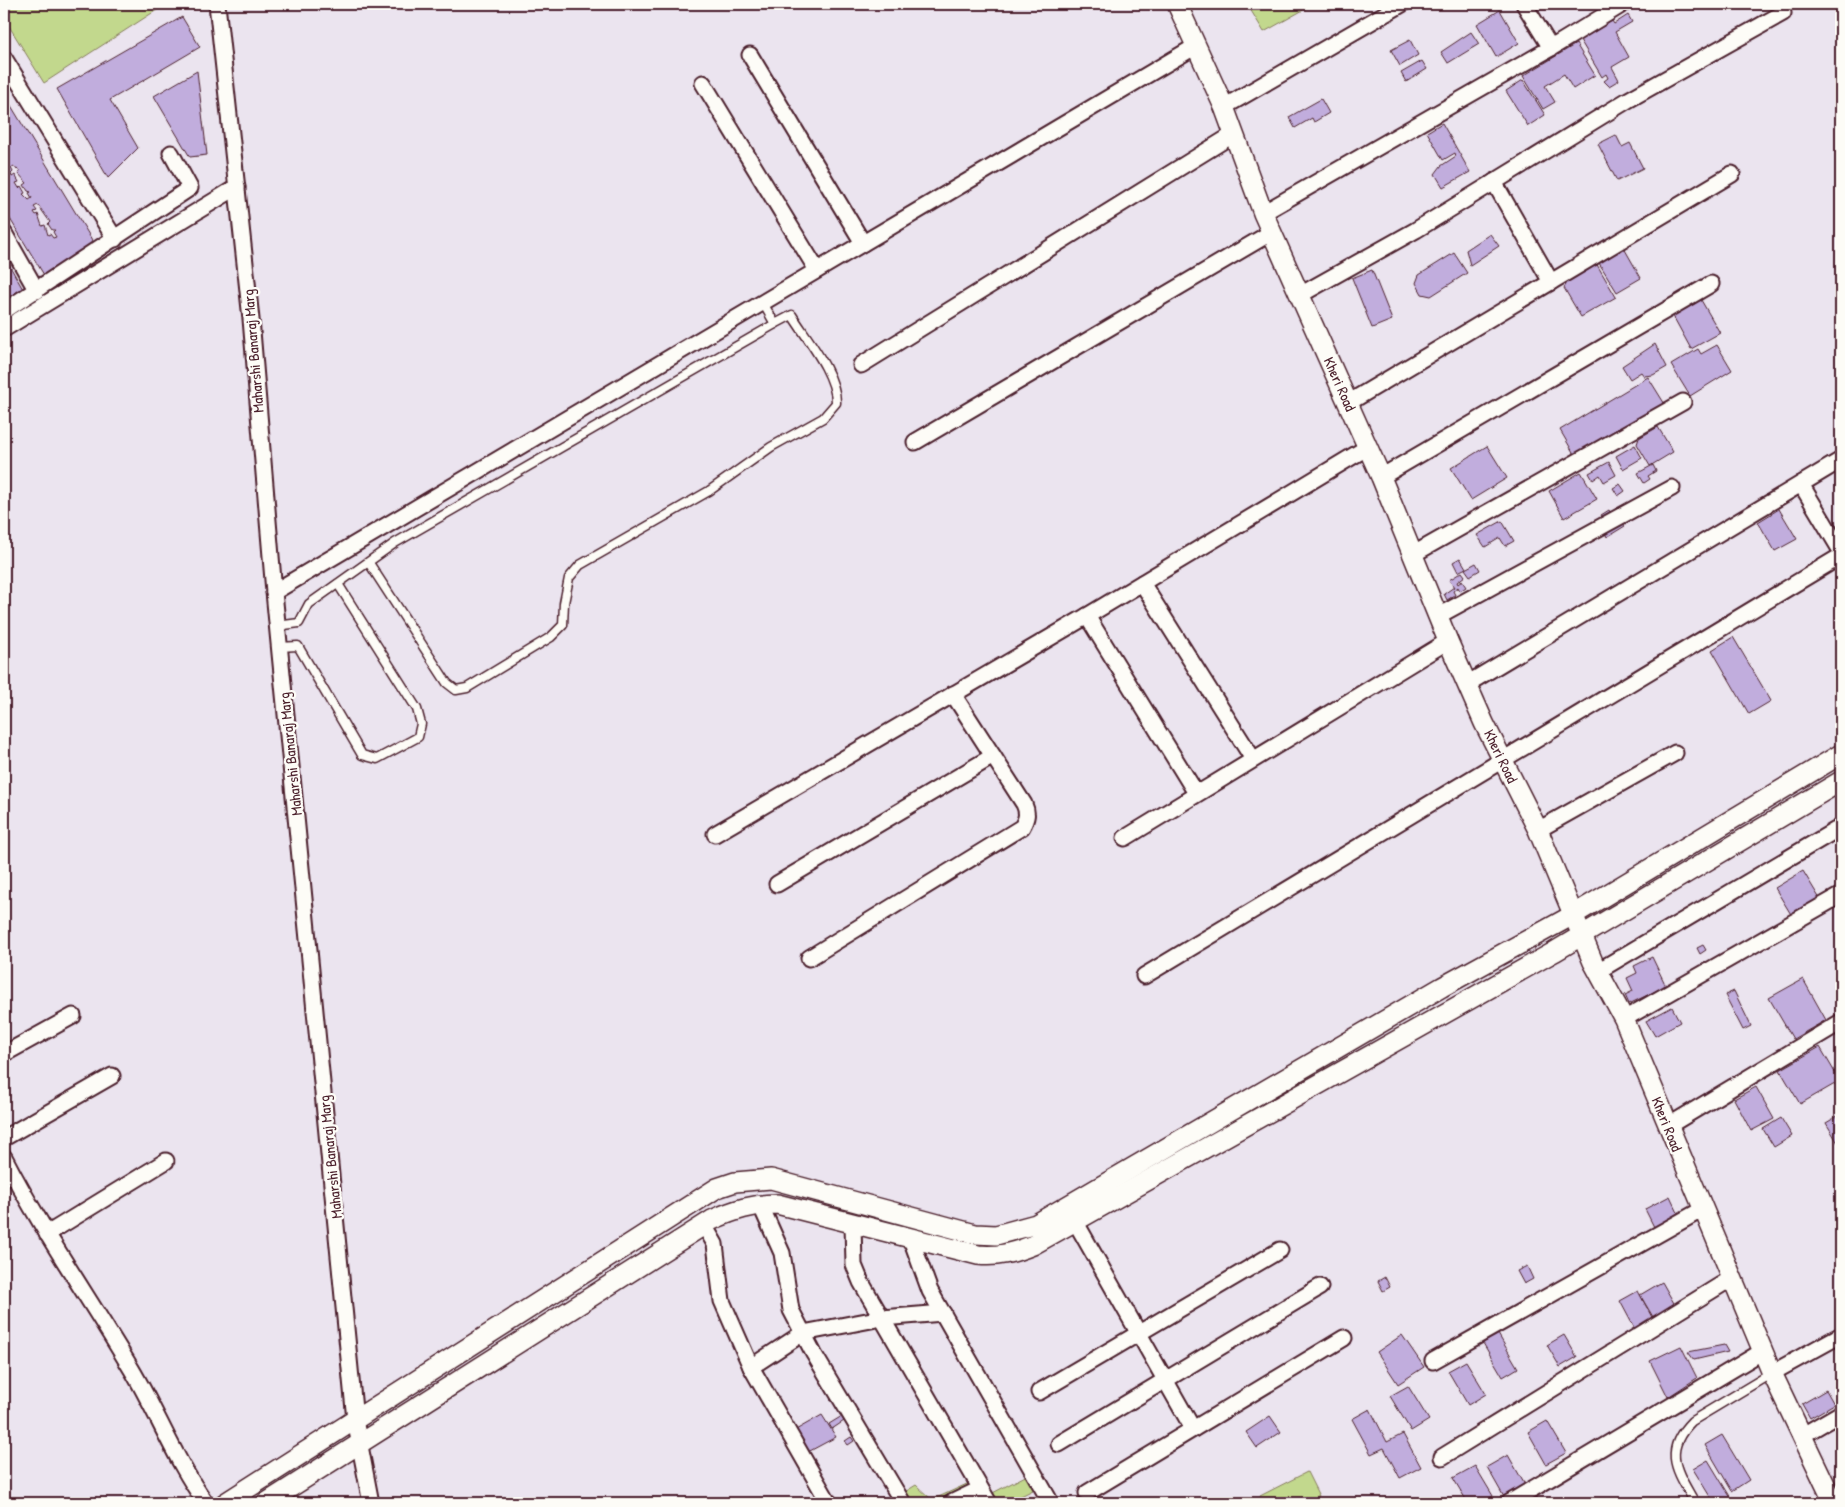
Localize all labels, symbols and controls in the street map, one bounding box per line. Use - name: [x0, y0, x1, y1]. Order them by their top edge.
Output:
- street label: Maharshi Banaraj Marg: [237, 288, 269, 414]
- street label: Kheri Road: [1319, 354, 1361, 415]
- street label: Maharshi Banaraj Marg: [273, 691, 307, 817]
- street label: Kheri Road: [1479, 726, 1523, 786]
- street label: Maharshi Banaraj Marg: [313, 1094, 347, 1220]
- street label: Kheri Road: [1647, 1094, 1688, 1155]

